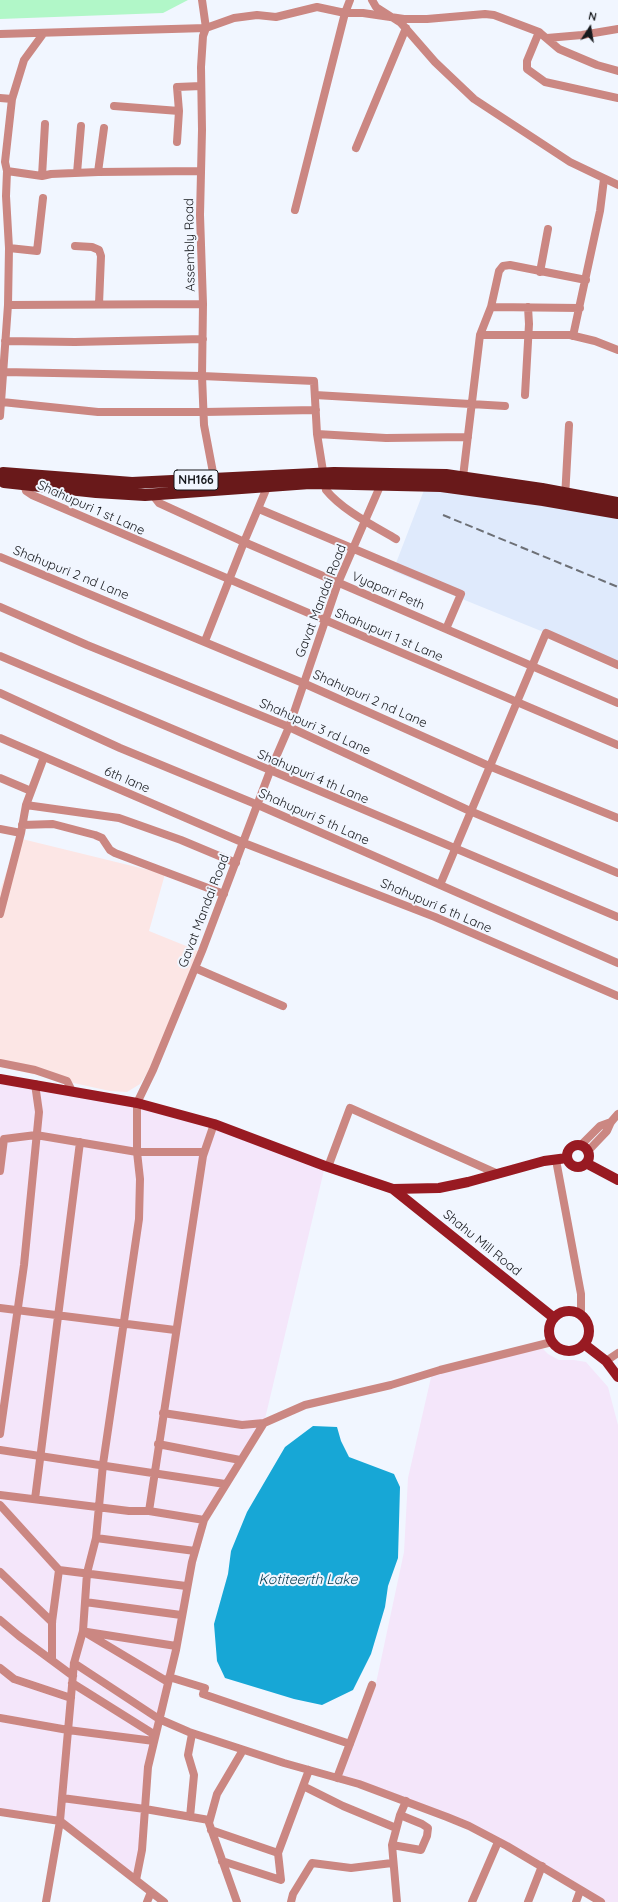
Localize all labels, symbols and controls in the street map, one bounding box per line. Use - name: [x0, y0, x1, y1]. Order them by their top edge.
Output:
- north arrow: [570, 8, 610, 48]
- text: N: [587, 9, 598, 24]
- street label: Assembly Road: [181, 198, 199, 292]
- road number: NH166: [174, 470, 218, 490]
- street label: Shahupuri 1 st Lane: [35, 477, 147, 539]
- street label: Gavat Mandai Road: [292, 542, 350, 660]
- street label: Shahupuri 2 nd Lane: [11, 543, 131, 603]
- street label: Vyapari Peth: [349, 569, 427, 613]
- street label: Shahupuri 1 st Lane: [333, 605, 445, 665]
- street label: Shahupuri 2 nd Lane: [311, 667, 429, 731]
- street label: Shahupuri 3 rd Lane: [257, 695, 373, 759]
- street label: Shahupuri 4 th Lane: [255, 747, 371, 807]
- street label: 6th lane: [102, 763, 152, 797]
- street label: Shahupuri 5 th Lane: [256, 786, 372, 848]
- street label: Gavat Mandai Road: [175, 852, 233, 970]
- street label: Shahupuri 6 th Lane: [378, 875, 494, 937]
- street label: Shahu Mill Road: [440, 1207, 524, 1279]
- water label: Kotiteerth Lake: [259, 1572, 357, 1588]

